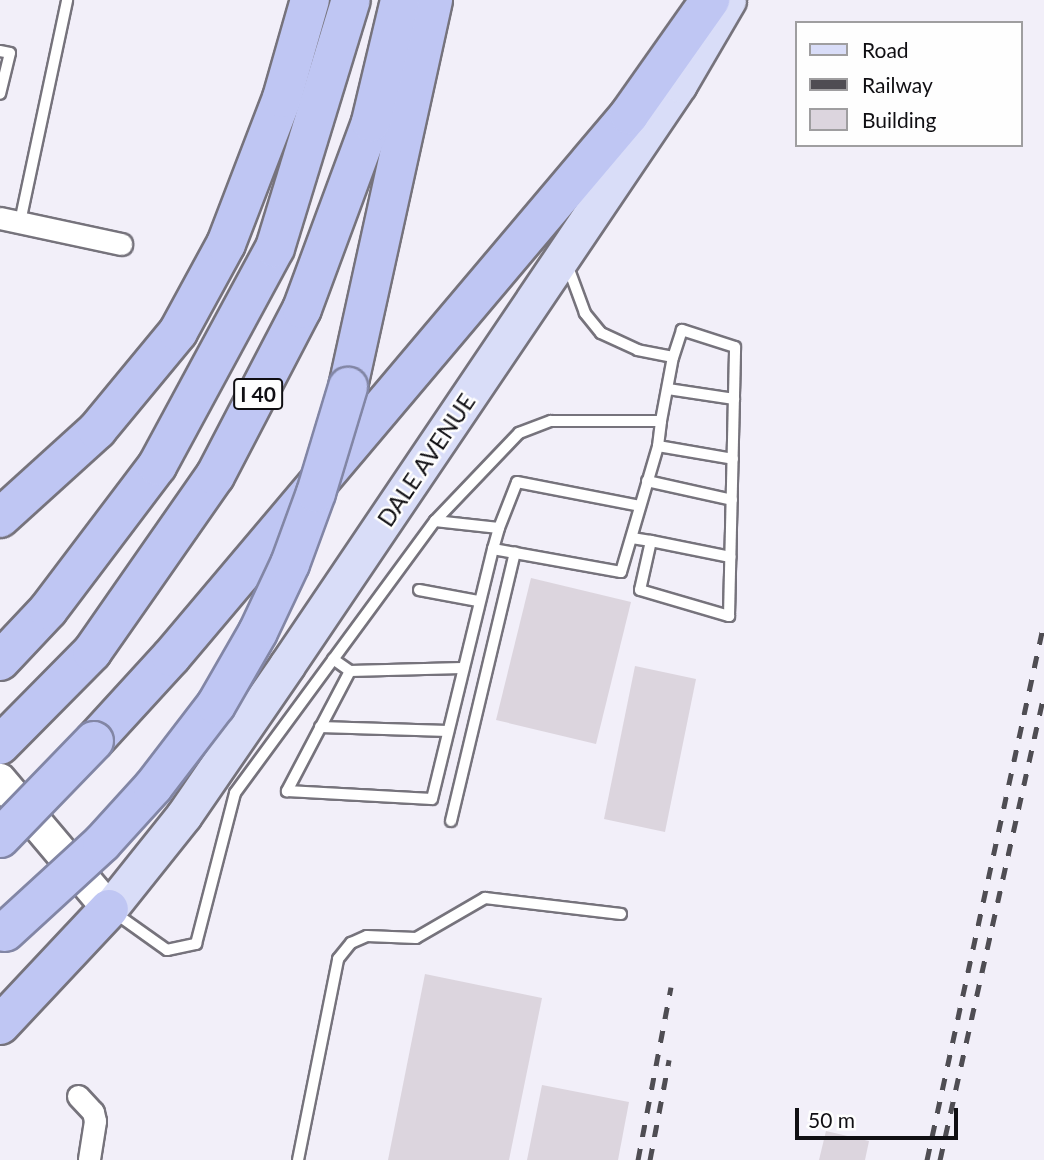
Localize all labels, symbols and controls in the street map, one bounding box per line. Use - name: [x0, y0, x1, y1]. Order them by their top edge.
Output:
- legend: [796, 21, 1023, 147]
- text: Road: [862, 37, 909, 62]
- text: Railway: [862, 72, 933, 97]
- text: Building: [862, 107, 937, 132]
- road number: I 40: [232, 376, 284, 412]
- street label: DALE AVENUE: [371, 388, 481, 532]
- scale bar: [799, 1094, 962, 1138]
- text: 50 m: [808, 1107, 855, 1132]

